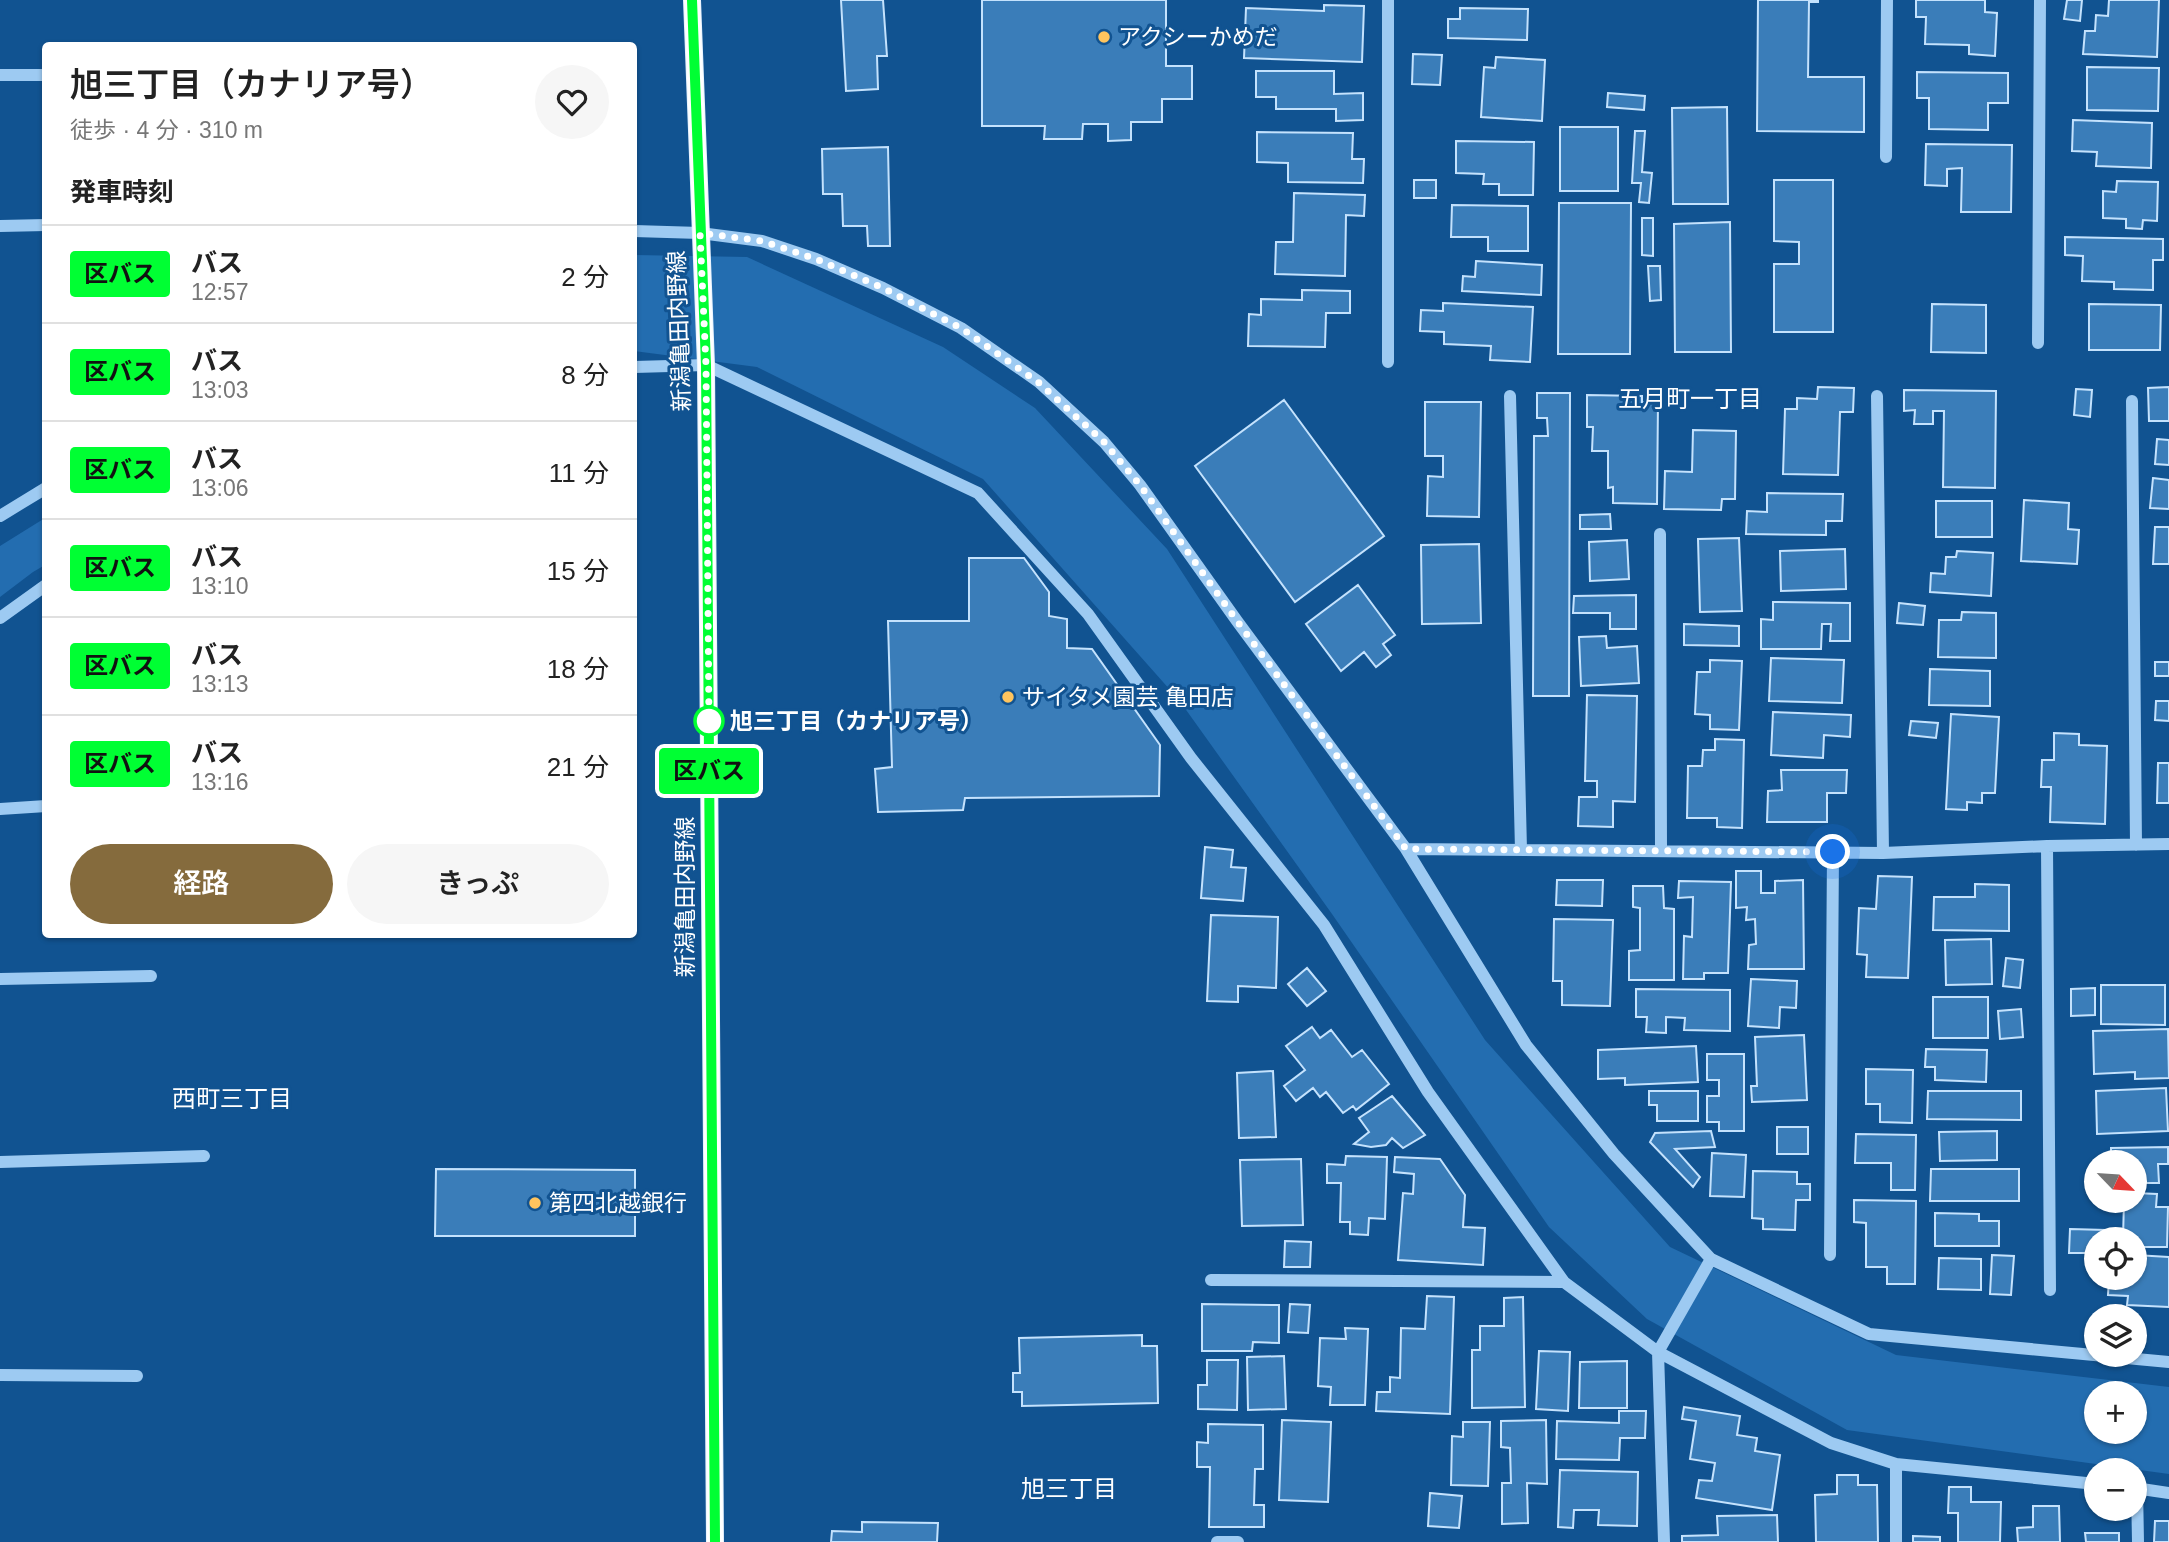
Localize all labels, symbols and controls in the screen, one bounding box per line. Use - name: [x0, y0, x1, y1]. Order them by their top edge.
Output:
- place label: アクシーかめだ: [1118, 24, 1278, 50]
- marker: アクシーかめだ: [1096, 29, 1112, 45]
- button: heart: [535, 65, 609, 139]
- text: 旭三丁目（カナリア号）: [70, 66, 433, 103]
- text: 徒歩 · 4 分 · 310 m: [70, 117, 263, 143]
- text: 発車時刻: [70, 177, 174, 207]
- text: バス: [191, 248, 243, 278]
- street label: 新潟亀田内野線: [663, 250, 695, 412]
- text: 区バス: [84, 260, 156, 287]
- text: 2 分: [561, 262, 609, 292]
- text: 12:57: [191, 279, 249, 305]
- text: バス: [191, 346, 243, 376]
- text: 区バス: [84, 358, 156, 385]
- text: 8 分: [561, 360, 609, 390]
- text: 13:03: [191, 377, 249, 403]
- district label: 五月町一丁目: [1618, 385, 1762, 412]
- text: バス: [191, 444, 243, 474]
- text: 区バス: [84, 456, 156, 483]
- text: 11 分: [549, 458, 609, 488]
- text: 13:06: [191, 475, 249, 501]
- text: バス: [191, 542, 243, 572]
- text: 区バス: [84, 554, 156, 581]
- text: 15 分: [547, 556, 609, 586]
- text: 13:10: [191, 573, 249, 599]
- text: バス: [191, 640, 243, 670]
- text: 区バス: [84, 652, 156, 679]
- text: 18 分: [547, 654, 609, 684]
- text: 13:13: [191, 671, 249, 697]
- place label: サイタメ園芸 亀田店: [1022, 684, 1234, 710]
- marker: サイタメ園芸 亀田店: [1000, 689, 1016, 705]
- marker: 旭三丁目（カナリア号）: [694, 706, 724, 736]
- place label: 旭三丁目（カナリア号）: [730, 708, 983, 734]
- text: バス: [191, 738, 243, 768]
- line badge: 区バス: [669, 748, 749, 794]
- text: 区バス: [84, 750, 156, 777]
- text: 21 分: [547, 752, 609, 782]
- text: 区バス: [673, 757, 745, 784]
- text: 13:16: [191, 769, 249, 795]
- street label: 新潟亀田内野線: [672, 817, 698, 978]
- your location: [1815, 834, 1850, 869]
- button: 経路: [70, 844, 333, 924]
- button: きっぷ: [347, 844, 609, 924]
- district label: 西町三丁目: [172, 1085, 292, 1112]
- north arrow: [2084, 1150, 2147, 1213]
- map controls: [2084, 1150, 2147, 1521]
- place label: 第四北越銀行: [549, 1190, 687, 1216]
- marker: 第四北越銀行: [527, 1195, 543, 1211]
- button: locate: [2084, 1227, 2147, 1290]
- button: layers: [2084, 1304, 2147, 1367]
- button: +: [2084, 1381, 2147, 1444]
- button: −: [2084, 1458, 2147, 1521]
- district label: 旭三丁目: [1021, 1475, 1117, 1502]

